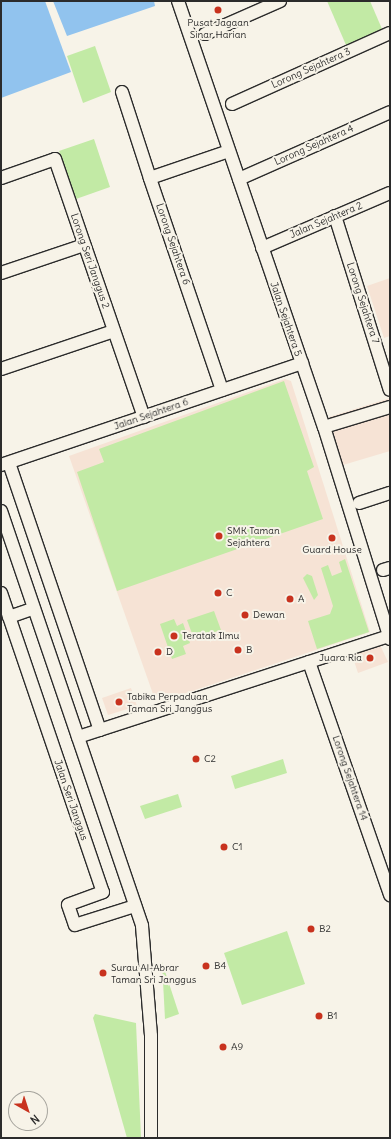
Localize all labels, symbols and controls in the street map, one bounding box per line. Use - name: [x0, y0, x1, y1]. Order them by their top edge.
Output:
- marker: Pusat Jagaan Sinar Harian: [213, 5, 223, 15]
- place label: Pusat Jagaan Sinar Harian: [187, 16, 249, 40]
- street label: Lorong Sejahtera 3: [270, 45, 352, 91]
- street label: Lorong Sejahtera 4: [273, 122, 355, 168]
- street label: Jalan Sejahtera 2: [288, 199, 364, 241]
- street label: Lorong Sejahtera 6: [153, 202, 193, 286]
- street label: Lorong Seri Janggus 2: [68, 212, 112, 310]
- street label: Lorong Sejahtera 7: [344, 261, 382, 345]
- street label: Jalan Sejahtera 5: [268, 280, 304, 358]
- street label: Jalan Sejahtera 6: [112, 396, 190, 432]
- place label: SMK Taman Sejahtera: [227, 524, 280, 548]
- marker: SMK Taman Sejahtera: [214, 531, 224, 541]
- marker: Guard House: [327, 533, 337, 543]
- place label: Guard House: [302, 544, 362, 556]
- place label: C: [226, 587, 233, 599]
- marker: C: [213, 588, 223, 598]
- place label: A: [298, 593, 304, 605]
- marker: A: [285, 594, 295, 604]
- place label: Dewan: [253, 609, 285, 621]
- marker: Dewan: [240, 610, 250, 620]
- place label: Teratak Ilmu: [182, 630, 239, 642]
- marker: Teratak Ilmu: [169, 631, 179, 641]
- place label: B: [246, 644, 253, 656]
- marker: B: [233, 645, 243, 655]
- place label: D: [166, 646, 173, 658]
- marker: D: [153, 647, 163, 657]
- place label: Juara Ria: [319, 652, 362, 664]
- marker: Juara Ria: [365, 653, 375, 663]
- place label: Tabika Perpaduan Taman Sri Janggus: [127, 690, 212, 714]
- marker: Tabika Perpaduan Taman Sri Janggus: [114, 697, 124, 707]
- street label: Lorong Sejahtera 14: [330, 734, 370, 822]
- place label: C2: [204, 753, 216, 765]
- marker: C2: [191, 754, 201, 764]
- street label: Jalan Seri Janggus: [52, 758, 90, 842]
- place label: C1: [232, 841, 242, 853]
- marker: C1: [219, 842, 229, 852]
- place label: B2: [319, 923, 331, 935]
- marker: B2: [306, 924, 316, 934]
- place label: B4: [214, 960, 226, 972]
- place label: Surau Al-Abrar Taman Sri Janggus: [111, 961, 196, 984]
- marker: B4: [201, 961, 211, 971]
- marker: Surau Al-Abrar Taman Sri Janggus: [98, 968, 108, 978]
- place label: B1: [327, 1010, 337, 1022]
- marker: B1: [314, 1011, 324, 1021]
- place label: A9: [231, 1041, 243, 1053]
- marker: A9: [218, 1042, 228, 1052]
- north arrow: [8, 1091, 48, 1131]
- text: N: [28, 1112, 42, 1127]

